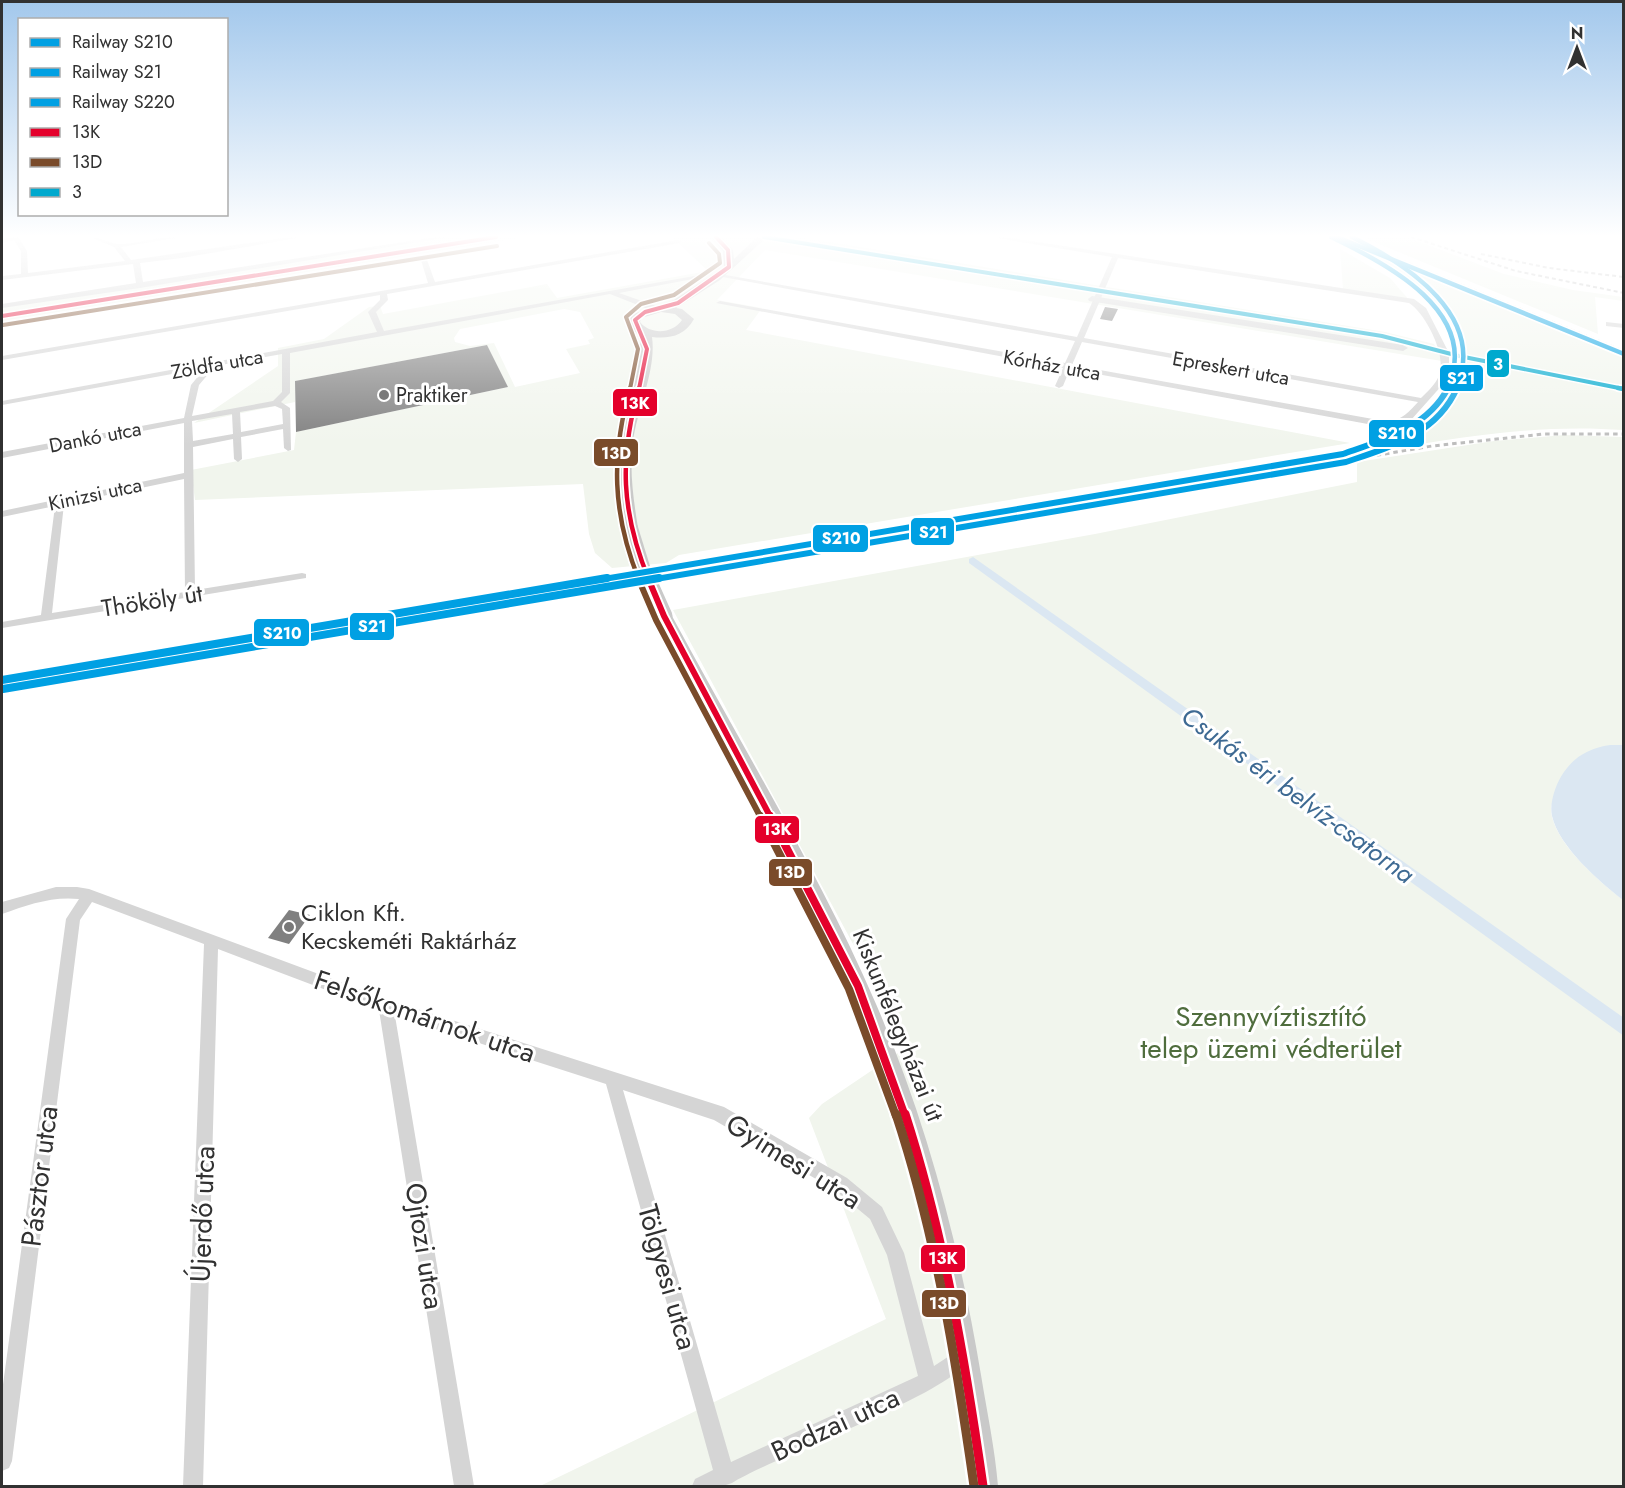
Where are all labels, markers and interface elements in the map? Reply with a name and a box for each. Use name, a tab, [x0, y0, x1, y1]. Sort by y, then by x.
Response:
legend	[18, 18, 228, 216]
north arrow	[1547, 18, 1607, 78]
text: N	[1571, 22, 1583, 45]
text: Railway S210	[72, 29, 173, 55]
text: Railway S21	[72, 59, 162, 85]
text: Railway S220	[72, 89, 175, 115]
text: 13K	[72, 119, 101, 145]
text: 13D	[72, 149, 102, 175]
text: 3	[72, 179, 82, 205]
street label: Zöldfa utca	[169, 342, 265, 387]
street label: Kórház utca	[1001, 343, 1103, 388]
street label: Epreskert utca	[1170, 344, 1292, 393]
line badge: 3	[1486, 349, 1510, 378]
text: 3	[1493, 353, 1503, 376]
line badge: S21	[1439, 364, 1484, 392]
text: S21	[1447, 367, 1475, 390]
place label: Praktiker	[396, 381, 468, 410]
marker: Praktiker	[377, 388, 391, 402]
line badge: 13K	[612, 388, 658, 417]
text: 13K	[620, 392, 650, 415]
street label: Dankó utca	[46, 414, 144, 461]
line badge: S210	[1368, 419, 1425, 448]
text: S210	[1377, 422, 1417, 445]
line badge: 13D	[593, 438, 639, 467]
text: 13D	[601, 442, 631, 465]
street label: Kinizsi utca	[46, 470, 145, 519]
line badge: S21	[910, 517, 955, 546]
text: S21	[919, 521, 947, 544]
line badge: S210	[812, 524, 869, 553]
text: S210	[821, 527, 861, 550]
street label: Thököly út	[99, 575, 205, 626]
line badge: S21	[349, 612, 395, 641]
text: S21	[358, 615, 386, 638]
line badge: S210	[253, 618, 310, 647]
text: S210	[262, 622, 302, 645]
water label: Csukás éri belvíz-csatorna	[1173, 697, 1423, 893]
line badge: 13K	[754, 815, 800, 844]
text: 13K	[762, 818, 792, 841]
line badge: 13D	[768, 858, 813, 887]
text: 13D	[775, 861, 805, 884]
place label: Ciklon Kft. Kecskeméti Raktárház	[301, 895, 517, 958]
marker: Ciklon Kft. Kecskeméti Raktárház	[282, 920, 296, 934]
street label: Kiskunfélegyházai út	[844, 923, 953, 1127]
street label: Felsőkomárnok utca	[309, 959, 541, 1074]
park label: Szennyvíztisztító telep üzemi védterület	[1141, 996, 1402, 1069]
street label: Pásztor utca	[11, 1103, 68, 1249]
street label: Gyimesi utca	[718, 1103, 870, 1219]
street label: Újerdő utca	[180, 1145, 225, 1283]
street label: Ojtozi utca	[394, 1180, 455, 1312]
street label: Tölgyesi utca	[627, 1200, 708, 1355]
line badge: 13K	[920, 1244, 966, 1273]
text: 13K	[928, 1247, 958, 1270]
line badge: 13D	[921, 1289, 967, 1318]
text: 13D	[929, 1292, 959, 1315]
street label: Bodzai utca	[764, 1377, 906, 1472]

